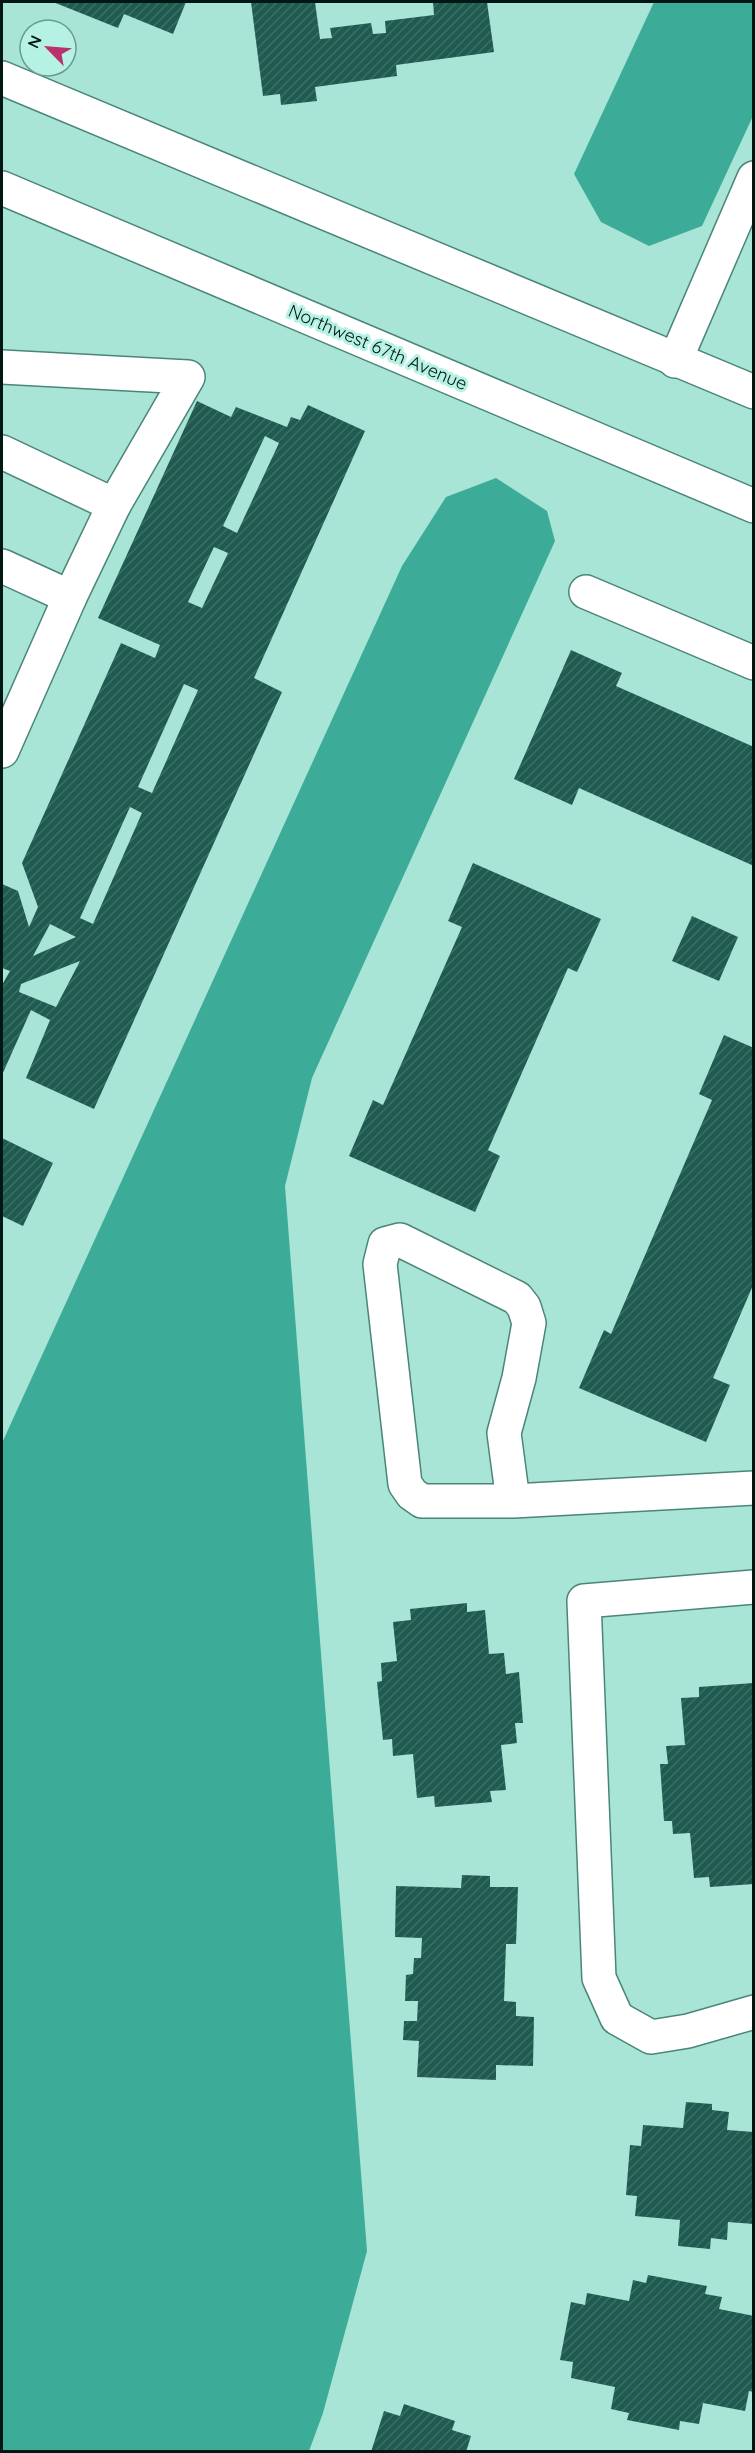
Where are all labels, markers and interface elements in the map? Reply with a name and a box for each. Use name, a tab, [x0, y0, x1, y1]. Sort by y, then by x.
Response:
north arrow	[18, 18, 78, 78]
text: N	[23, 32, 46, 51]
street label: Northwest 67th Avenue	[285, 299, 471, 395]

